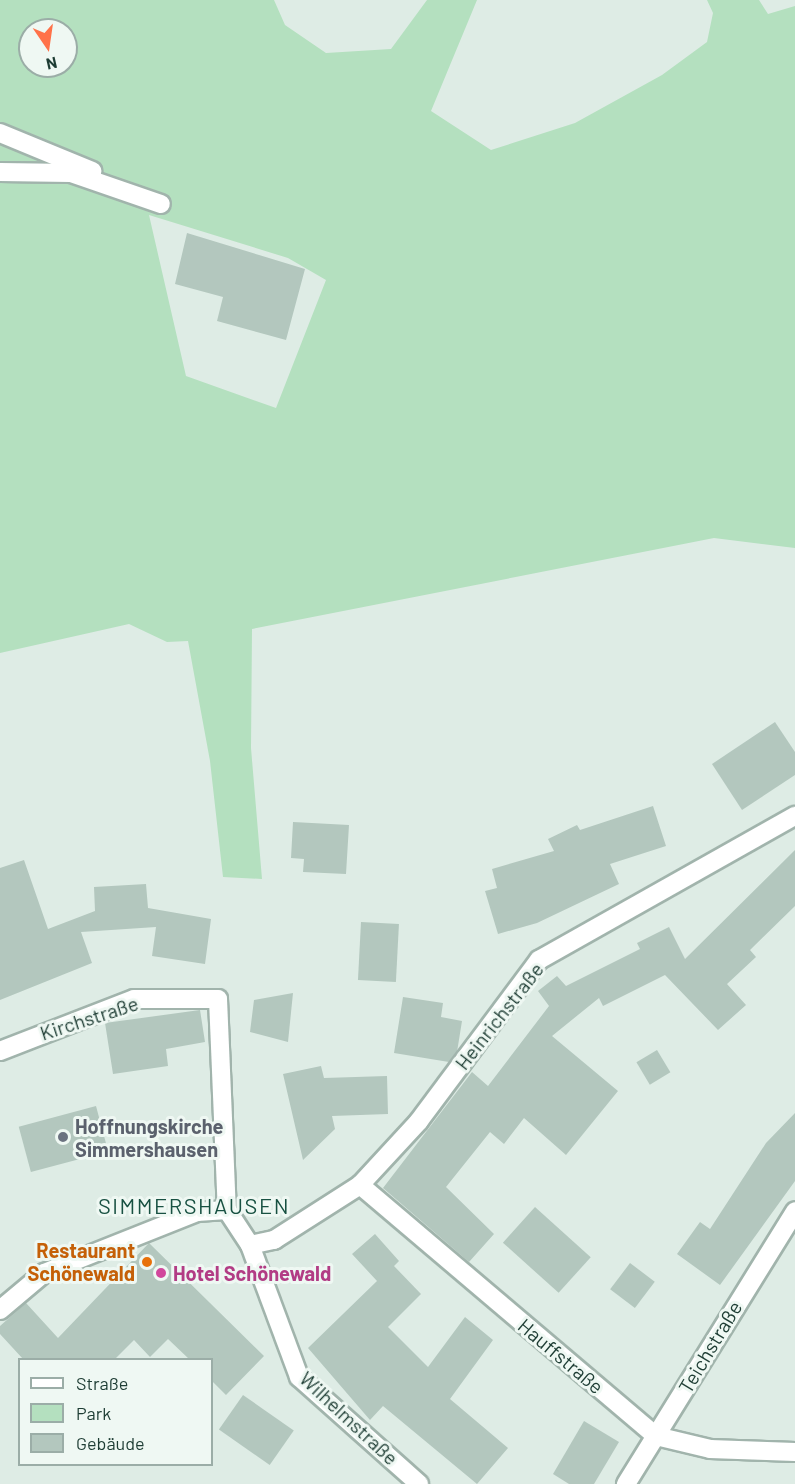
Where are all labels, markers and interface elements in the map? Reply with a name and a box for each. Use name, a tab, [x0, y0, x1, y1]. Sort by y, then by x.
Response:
north arrow	[18, 18, 78, 78]
text: N	[44, 54, 59, 75]
street label: Heinrichstraße	[450, 958, 548, 1074]
street label: Kirchstraße	[37, 991, 141, 1045]
place label: Hoffnungskirche Simmershausen	[75, 1114, 223, 1161]
marker: Hoffnungskirche Simmershausen	[56, 1130, 70, 1144]
district label: SIMMERSHAUSEN	[98, 1193, 290, 1219]
place label: Restaurant Schönewald	[27, 1238, 135, 1285]
marker: Restaurant Schönewald	[140, 1255, 154, 1269]
place label: Hotel Schönewald	[173, 1261, 331, 1285]
marker: Hotel Schönewald	[154, 1266, 168, 1280]
street label: Teichstraße	[673, 1297, 747, 1397]
street label: Hauffstraße	[513, 1313, 609, 1399]
legend	[18, 1358, 213, 1466]
street label: Wilhelmstraße	[295, 1366, 403, 1470]
text: Straße	[76, 1372, 128, 1394]
text: Park	[76, 1402, 111, 1424]
text: Gebäude	[76, 1432, 145, 1454]

